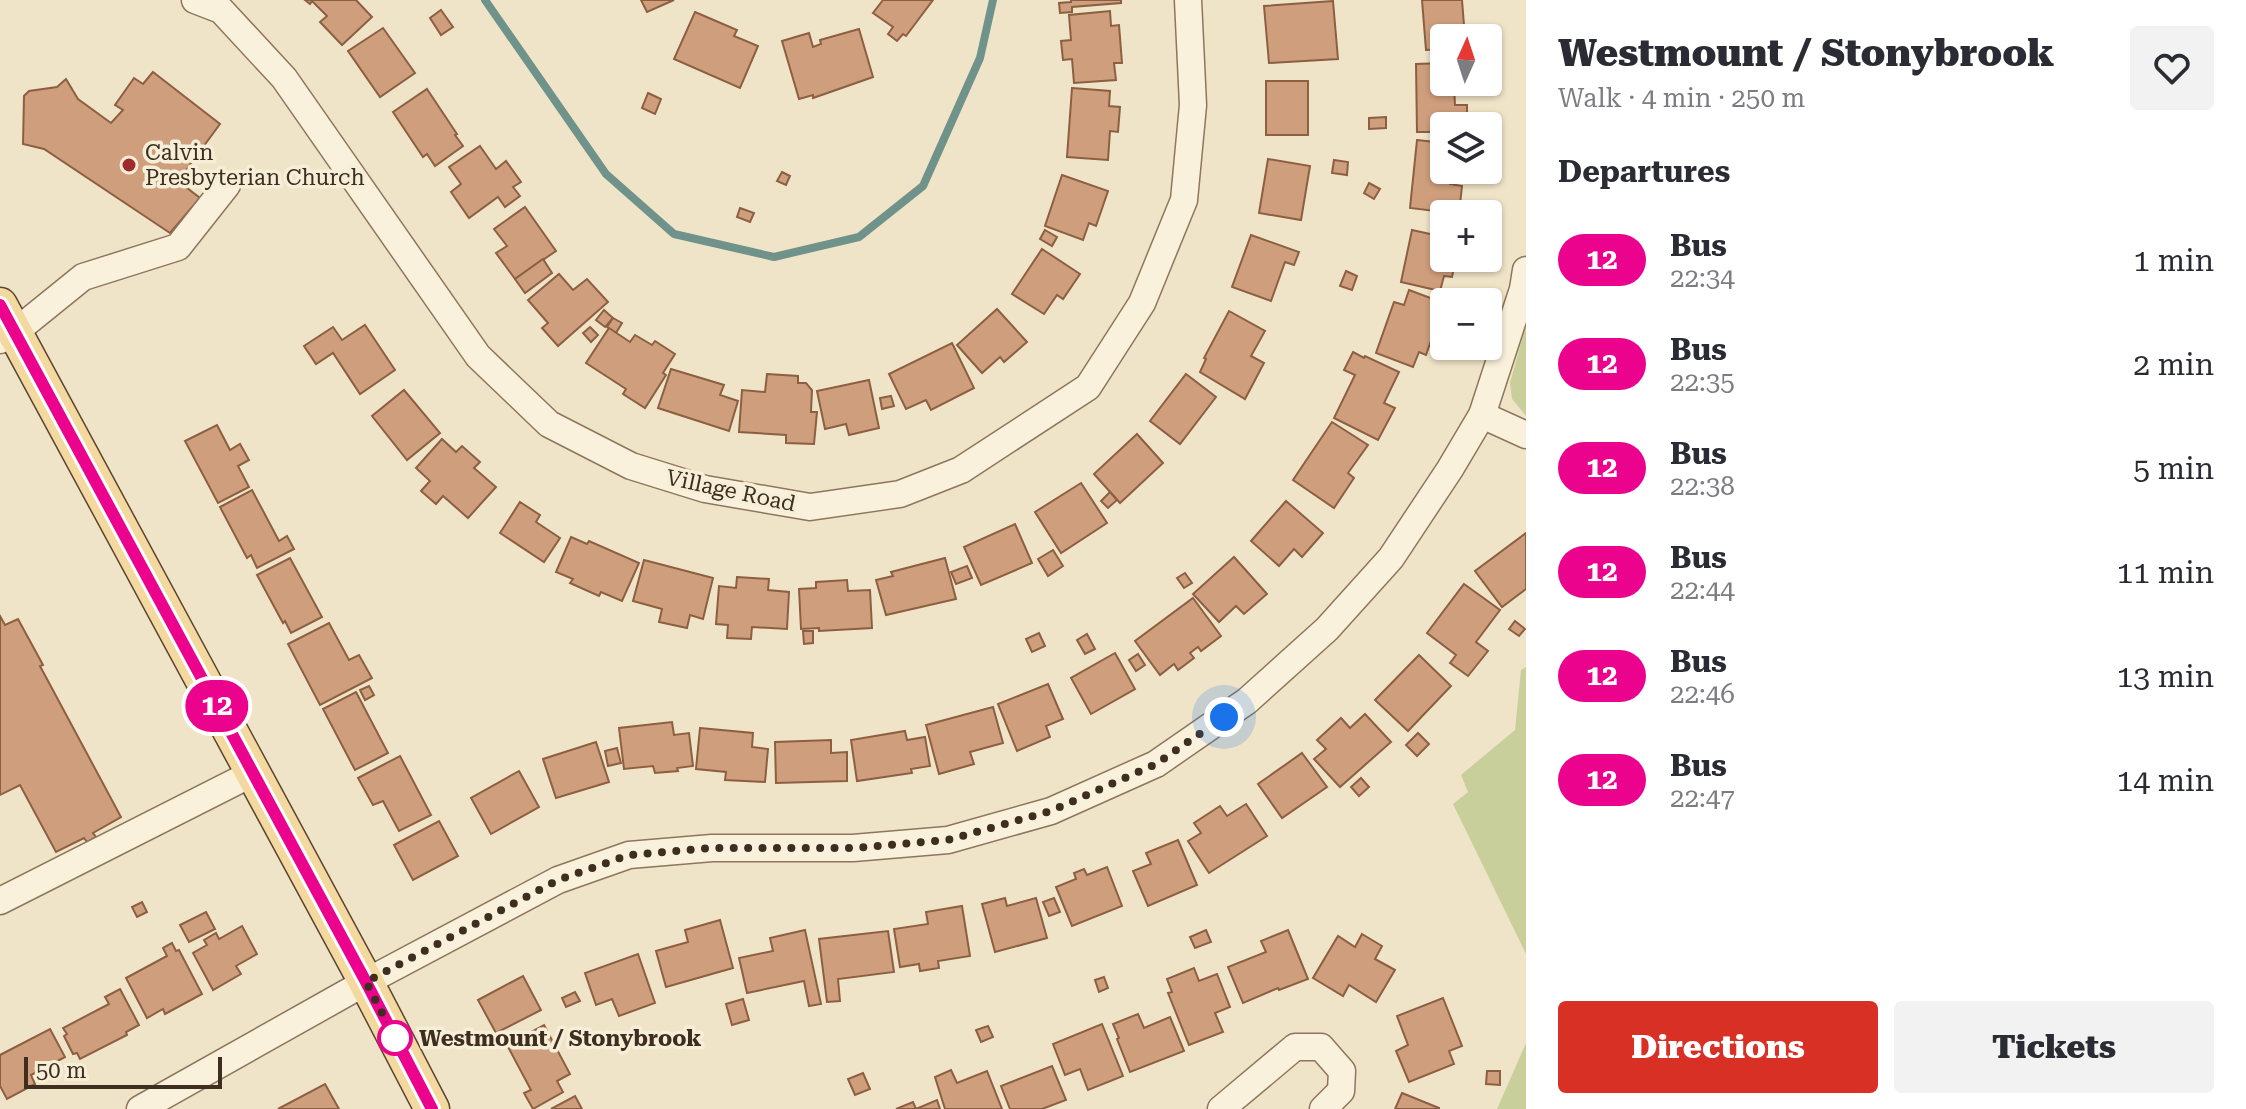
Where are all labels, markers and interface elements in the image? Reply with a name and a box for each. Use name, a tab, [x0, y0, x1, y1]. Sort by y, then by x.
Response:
north arrow	[1430, 24, 1502, 96]
map controls	[1430, 24, 1502, 360]
button: heart	[2130, 26, 2214, 110]
text: Westmount / Stonybrook	[1558, 31, 2054, 75]
text: Walk · 4 min · 250 m	[1558, 83, 1805, 113]
button: layers	[1430, 112, 1502, 184]
place label: Calvin Presbyterian Church	[145, 140, 365, 190]
text: Departures	[1558, 154, 1730, 189]
marker: Calvin Presbyterian Church	[120, 156, 138, 174]
button: +	[1430, 200, 1502, 272]
text: Bus	[1670, 228, 1727, 263]
text: 12	[1586, 243, 1618, 276]
text: 1 min	[2133, 243, 2214, 278]
text: 22:34	[1670, 263, 1735, 293]
button: −	[1430, 288, 1502, 360]
text: Bus	[1670, 332, 1727, 367]
text: 12	[1586, 347, 1618, 380]
text: 2 min	[2133, 347, 2214, 382]
text: 22:35	[1670, 367, 1735, 397]
text: Bus	[1670, 436, 1727, 471]
text: 12	[1586, 451, 1618, 484]
text: 5 min	[2133, 451, 2214, 486]
street label: Village Road	[664, 465, 798, 516]
text: 22:38	[1670, 471, 1735, 501]
text: Bus	[1670, 540, 1727, 575]
text: 12	[1586, 555, 1618, 588]
text: 11 min	[2117, 555, 2214, 590]
text: 22:44	[1670, 575, 1735, 605]
text: Bus	[1670, 644, 1727, 679]
text: 12	[1586, 659, 1618, 692]
text: 13 min	[2117, 659, 2214, 694]
text: 22:46	[1670, 679, 1735, 709]
line badge: 12	[181, 680, 253, 732]
text: 12	[201, 689, 233, 722]
your location	[1204, 697, 1244, 737]
text: Bus	[1670, 748, 1727, 783]
text: 12	[1586, 763, 1618, 796]
text: 14 min	[2117, 763, 2214, 798]
text: 22:47	[1670, 783, 1735, 813]
button: Directions	[1558, 1001, 1878, 1093]
button: Tickets	[1894, 1001, 2214, 1093]
marker: Westmount / Stonybrook	[378, 1021, 412, 1055]
place label: Westmount / Stonybrook	[419, 1026, 702, 1051]
scale bar	[24, 1053, 222, 1089]
text: 50 m	[36, 1058, 86, 1083]

